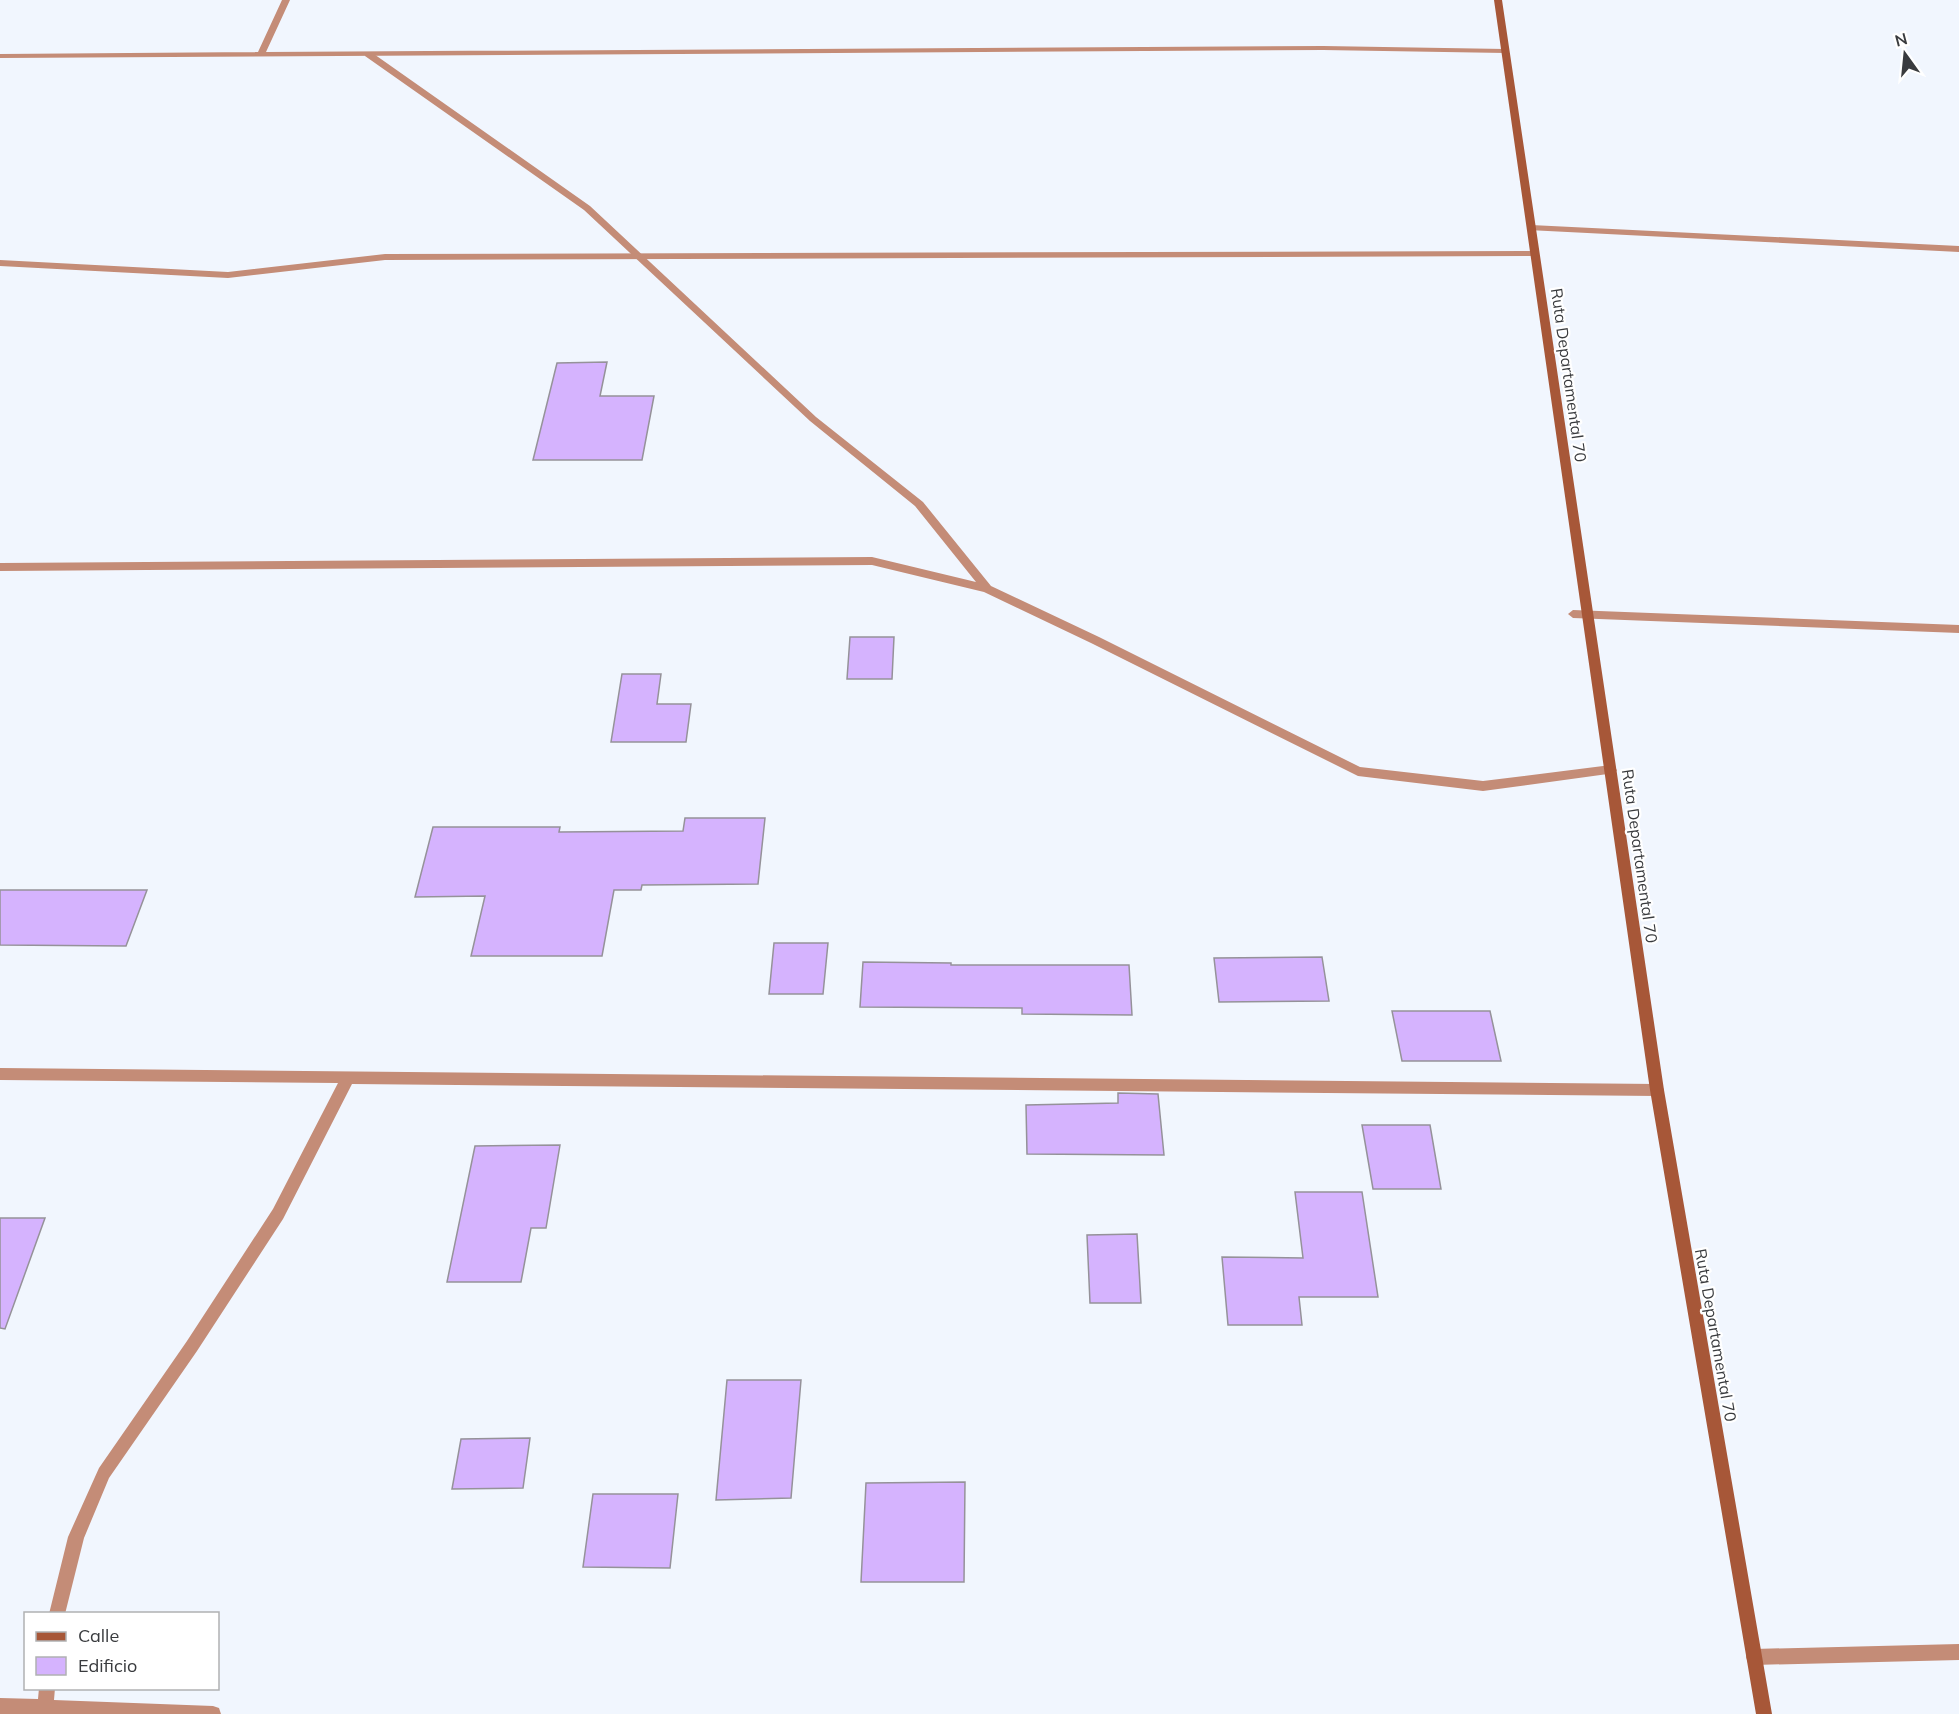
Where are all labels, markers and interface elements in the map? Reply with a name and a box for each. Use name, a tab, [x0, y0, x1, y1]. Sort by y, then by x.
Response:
north arrow	[1875, 24, 1935, 84]
text: N	[1893, 28, 1910, 51]
street label: Ruta Departamental 70	[1547, 287, 1591, 463]
street label: Ruta Departamental 70	[1618, 768, 1662, 944]
street label: Ruta Departamental 70	[1691, 1247, 1741, 1423]
legend	[24, 1612, 219, 1690]
text: Calle	[78, 1624, 119, 1647]
text: Edificio	[78, 1654, 137, 1677]

